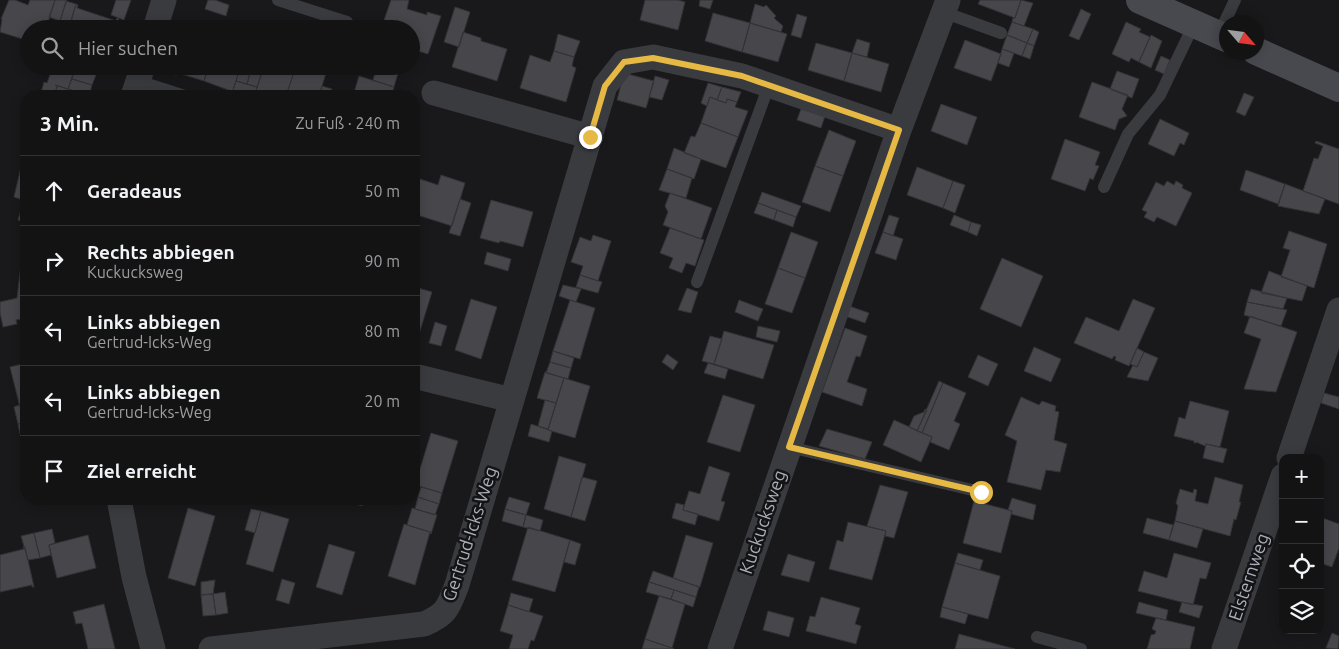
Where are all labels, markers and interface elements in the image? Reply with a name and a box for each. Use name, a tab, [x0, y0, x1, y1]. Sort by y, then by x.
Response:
north arrow	[1219, 15, 1264, 60]
search box	[20, 20, 420, 75]
icon: search	[38, 34, 66, 62]
text: Hier suchen	[78, 37, 178, 59]
text: 3 Min.	[40, 111, 99, 135]
text: Zu Fuß · 240 m	[295, 114, 400, 132]
route end	[579, 126, 602, 149]
icon: ahead	[40, 177, 68, 205]
text: Geradeaus	[87, 180, 182, 202]
text: 50 m	[364, 182, 400, 200]
text: Rechts abbiegen	[87, 241, 235, 263]
icon: right	[40, 247, 68, 275]
text: 90 m	[364, 252, 400, 270]
text: Kuckucksweg	[87, 263, 183, 281]
text: Links abbiegen	[87, 311, 221, 333]
icon: left	[40, 317, 68, 345]
text: 80 m	[364, 322, 400, 340]
text: Gertrud-Icks-Weg	[87, 333, 212, 351]
text: Links abbiegen	[87, 381, 221, 403]
icon: left	[40, 387, 68, 415]
text: 20 m	[364, 392, 400, 410]
text: Gertrud-Icks-Weg	[87, 403, 212, 421]
map controls	[1279, 454, 1324, 634]
button: +	[1279, 454, 1324, 499]
icon: arrive	[40, 457, 68, 485]
text: Ziel erreicht	[87, 460, 196, 482]
street label: Gertrud-Icks-Weg	[438, 464, 500, 604]
street label: Kuckucksweg	[735, 467, 789, 576]
route start	[970, 481, 993, 504]
button: −	[1279, 499, 1324, 544]
street label: Elsternweg	[1224, 530, 1272, 623]
button: locate	[1279, 544, 1324, 589]
button: layers	[1279, 589, 1324, 634]

